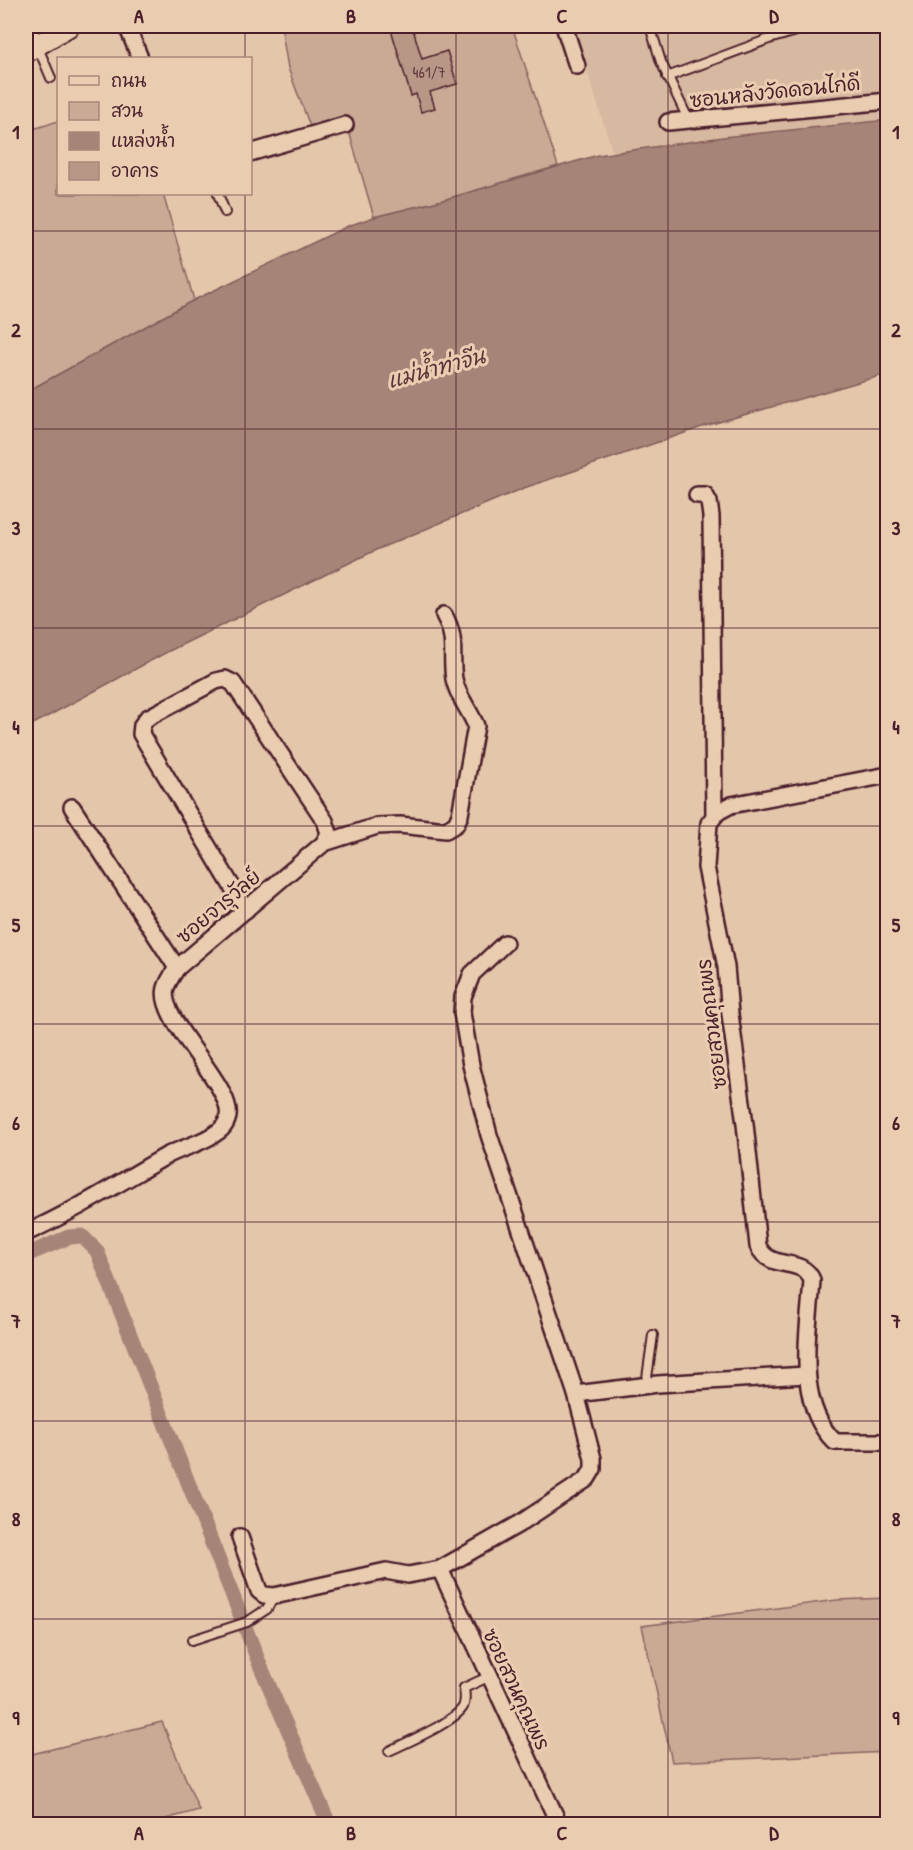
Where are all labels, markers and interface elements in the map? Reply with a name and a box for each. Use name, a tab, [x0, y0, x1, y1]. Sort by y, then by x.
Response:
text: A	[134, 2, 144, 29]
text: B	[346, 2, 356, 29]
text: C	[557, 2, 568, 29]
text: D	[769, 2, 779, 29]
legend	[57, 57, 252, 195]
house number: 461/7	[413, 61, 446, 83]
text: ถนน	[111, 68, 146, 93]
street label: ซอนหลังวัดดอนไก่ดี	[688, 69, 862, 113]
text: สวน	[111, 98, 143, 123]
text: 1	[12, 118, 20, 145]
text: 1	[892, 118, 900, 145]
text: แหล่งน้ำ	[111, 124, 175, 153]
text: อาคาร	[111, 158, 159, 183]
text: 2	[11, 316, 21, 343]
text: 2	[891, 316, 901, 343]
water label: แม่น้ำท่าจีน	[383, 336, 489, 395]
text: 3	[12, 514, 21, 541]
text: 3	[892, 514, 901, 541]
text: 4	[12, 713, 20, 740]
text: 4	[892, 713, 900, 740]
street label: ซอยจารุวัลย์	[170, 863, 268, 952]
text: 5	[12, 911, 21, 938]
text: 5	[892, 911, 901, 938]
street label: ซอยสวนคุณพร	[690, 957, 735, 1091]
text: 6	[12, 1109, 20, 1136]
text: 6	[892, 1109, 900, 1136]
text: 7	[10, 1307, 21, 1334]
text: 7	[890, 1307, 901, 1334]
text: 8	[12, 1505, 21, 1532]
text: 8	[892, 1505, 901, 1532]
street label: ซอยสวนคุณพร	[474, 1624, 557, 1755]
text: 9	[12, 1704, 20, 1731]
text: 9	[892, 1704, 900, 1731]
text: A	[134, 1819, 144, 1846]
text: B	[346, 1819, 356, 1846]
text: C	[557, 1819, 568, 1846]
text: D	[769, 1819, 779, 1846]

